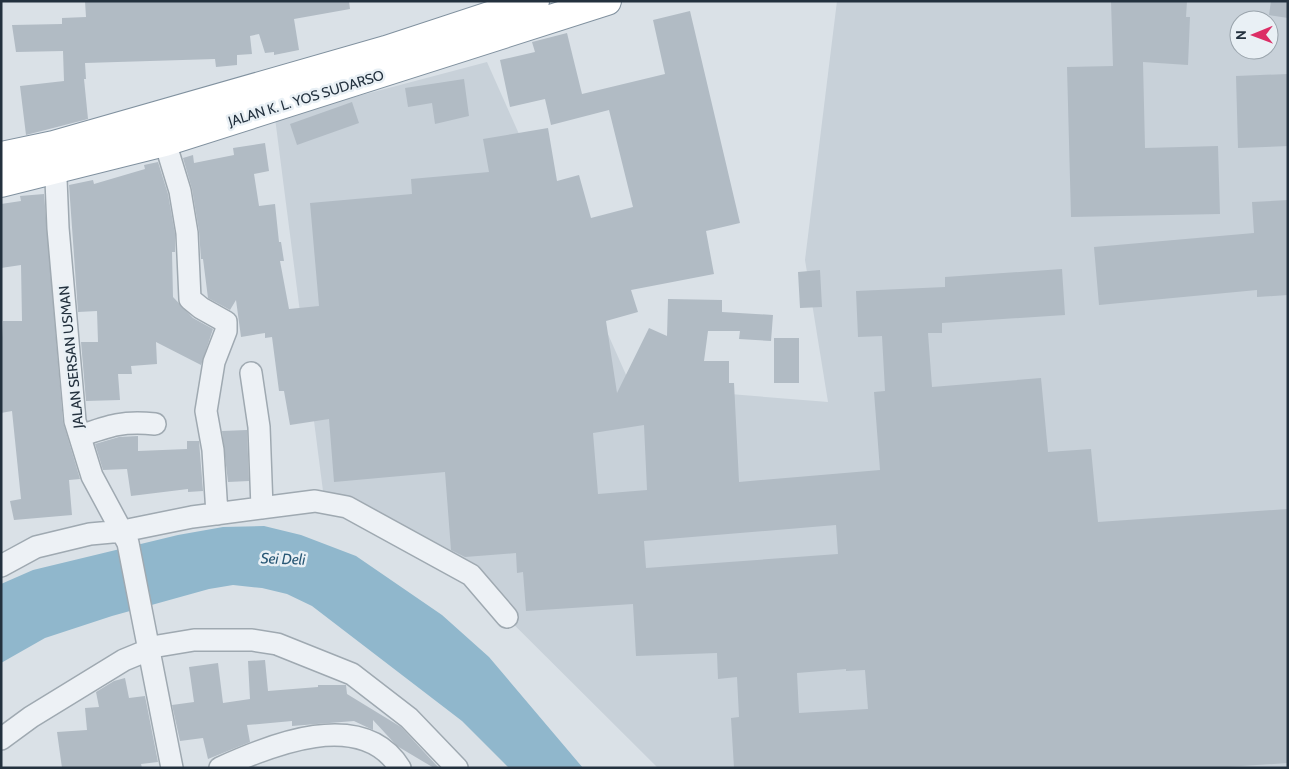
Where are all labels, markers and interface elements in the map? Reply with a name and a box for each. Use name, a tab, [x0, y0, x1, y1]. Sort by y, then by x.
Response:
north arrow	[1229, 10, 1279, 60]
text: N	[1232, 30, 1250, 40]
street label: JALAN K. L. YOS SUDARSO	[225, 66, 386, 131]
street label: JALAN SERSAN USMAN	[55, 285, 88, 430]
water label: Sei Deli	[260, 549, 307, 569]

